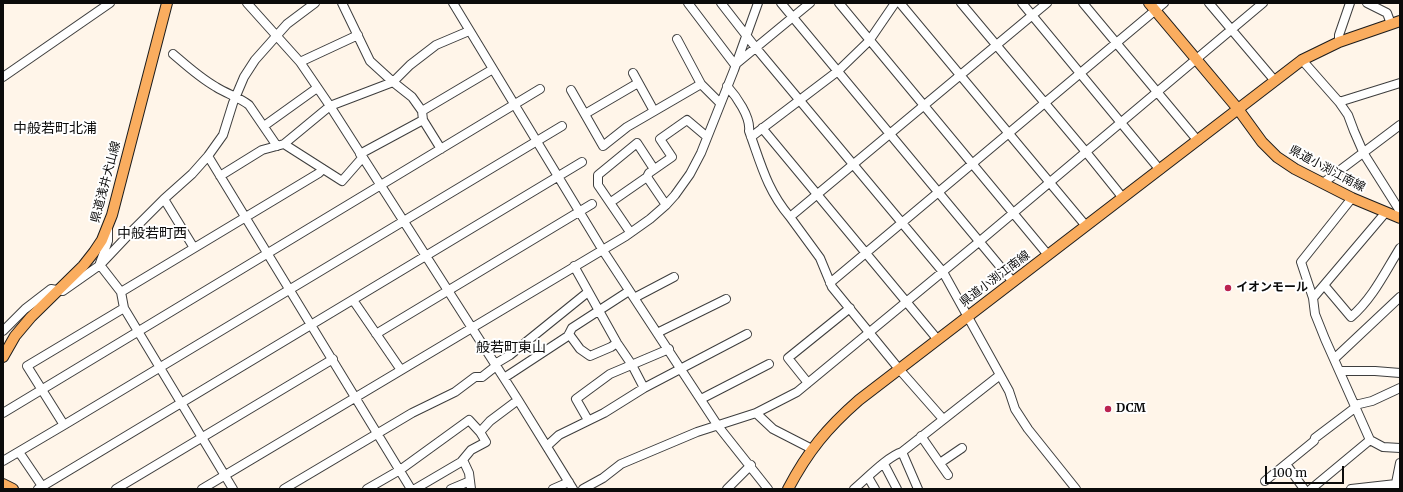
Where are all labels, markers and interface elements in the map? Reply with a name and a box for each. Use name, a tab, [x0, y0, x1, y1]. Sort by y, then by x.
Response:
district label: 中般若町北浦	[13, 121, 97, 137]
street label: 県道浅井犬山線	[88, 140, 124, 224]
street label: 県道小渕江南線	[1287, 143, 1367, 195]
district label: 中般若町西	[117, 226, 187, 242]
street label: 県道小渕江南線	[957, 248, 1033, 310]
place label: イオンモール	[1236, 281, 1308, 295]
marker: イオンモール	[1223, 283, 1233, 293]
district label: 般若町東山	[476, 340, 546, 356]
place label: DCM	[1116, 402, 1146, 416]
marker: DCM	[1103, 404, 1113, 414]
scale bar	[1267, 458, 1346, 484]
text: 100 m	[1272, 465, 1307, 480]

